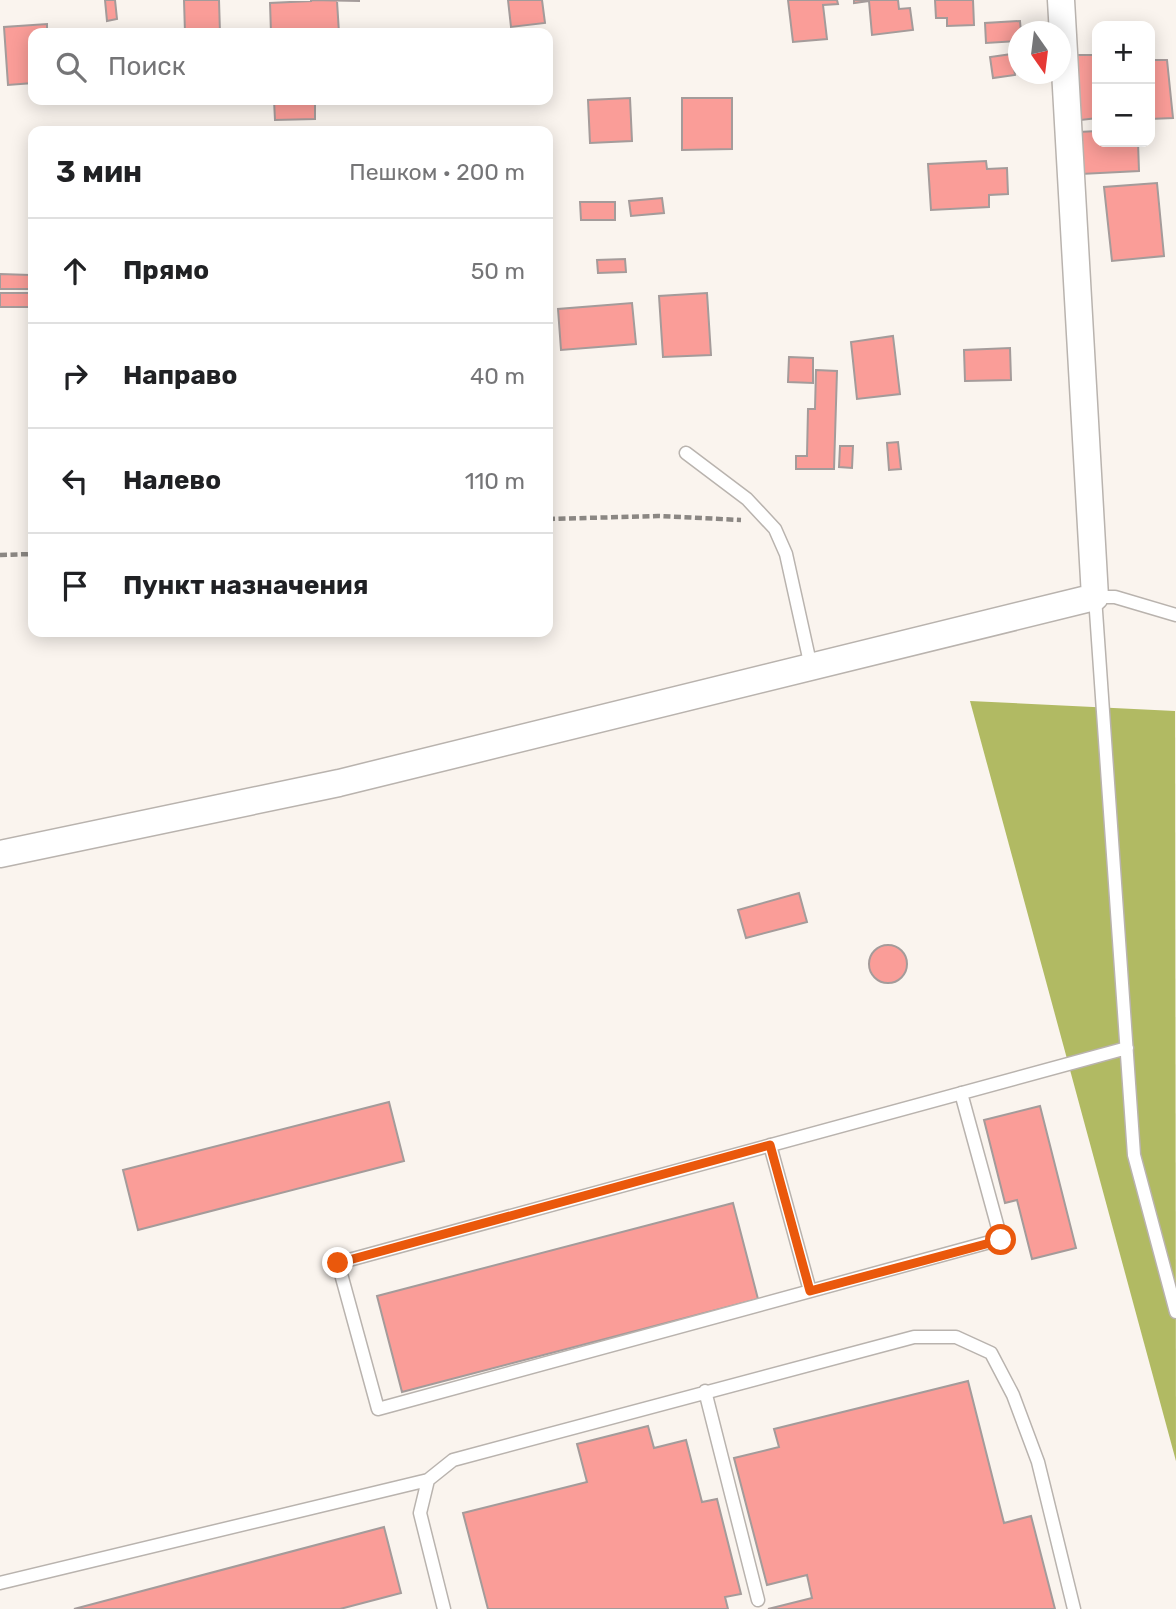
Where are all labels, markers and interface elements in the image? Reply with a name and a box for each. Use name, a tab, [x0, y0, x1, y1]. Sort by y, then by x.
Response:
north arrow	[1008, 21, 1071, 84]
map controls	[1092, 21, 1155, 147]
button: +	[1092, 21, 1155, 84]
search box	[28, 28, 553, 105]
icon: search	[52, 48, 90, 86]
text: Поиск	[108, 51, 186, 82]
button: −	[1092, 84, 1155, 147]
text: 3 мин	[56, 154, 142, 190]
text: Пешком · 200 m	[349, 158, 525, 186]
icon: ahead	[56, 252, 94, 290]
text: Прямо	[123, 255, 209, 286]
text: 50 m	[471, 257, 525, 285]
icon: right	[56, 357, 94, 395]
text: Направо	[123, 360, 237, 391]
text: 40 m	[470, 362, 525, 390]
icon: left	[56, 462, 94, 500]
text: Налево	[123, 465, 221, 496]
text: 110 m	[465, 467, 525, 495]
icon: arrive	[56, 567, 94, 605]
text: Пункт назначения	[123, 570, 368, 601]
route start	[985, 1224, 1016, 1255]
route end	[322, 1247, 353, 1278]

